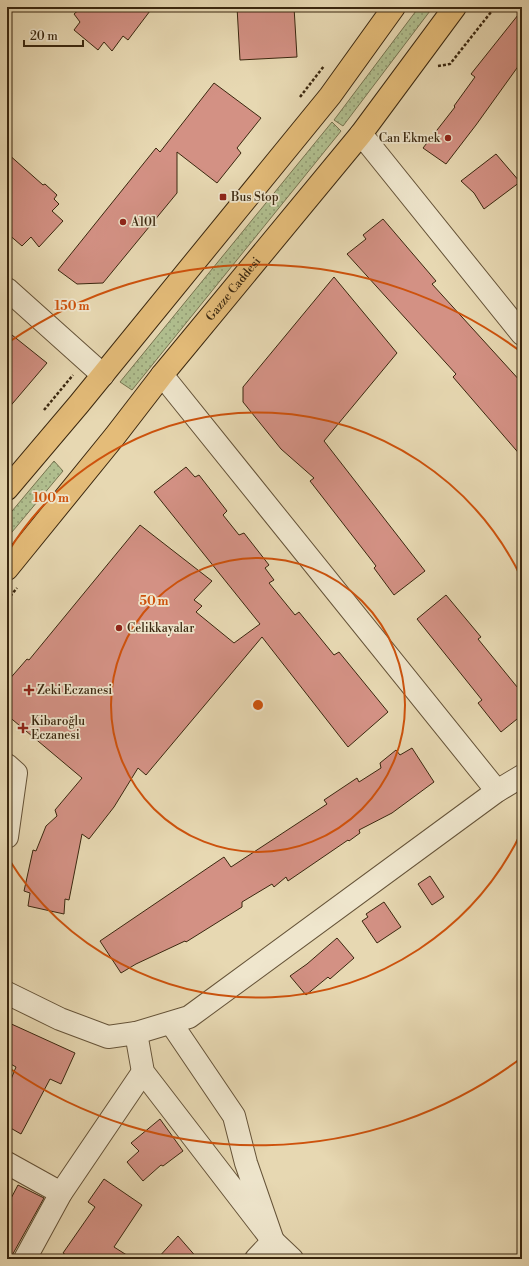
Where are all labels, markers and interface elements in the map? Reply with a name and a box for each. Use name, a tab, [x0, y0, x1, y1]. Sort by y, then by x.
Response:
scale bar	[24, 22, 83, 48]
text: 20 m	[30, 29, 58, 44]
place label: Can Ekmek	[379, 131, 441, 146]
marker: Can Ekmek	[443, 133, 453, 143]
place label: Bus Stop	[230, 190, 279, 205]
marker: Bus Stop	[218, 192, 228, 202]
place label: A101	[130, 215, 158, 230]
marker: A101	[118, 217, 128, 227]
street label: Gazze Caddesi	[202, 254, 264, 324]
text: 150 m	[55, 299, 89, 314]
text: 100 m	[33, 491, 69, 506]
text: 50 m	[139, 594, 169, 609]
place label: Celikkayalar	[127, 621, 194, 636]
marker: Celikkayalar	[114, 623, 124, 633]
place label: Zeki Eczanesi	[37, 683, 112, 698]
marker: Zeki Eczanesi	[24, 685, 34, 695]
centre of rings	[251, 698, 265, 712]
place label: Kibaroğlu Eczanesi	[31, 714, 85, 743]
marker: Kibaroğlu Eczanesi	[18, 723, 28, 733]

